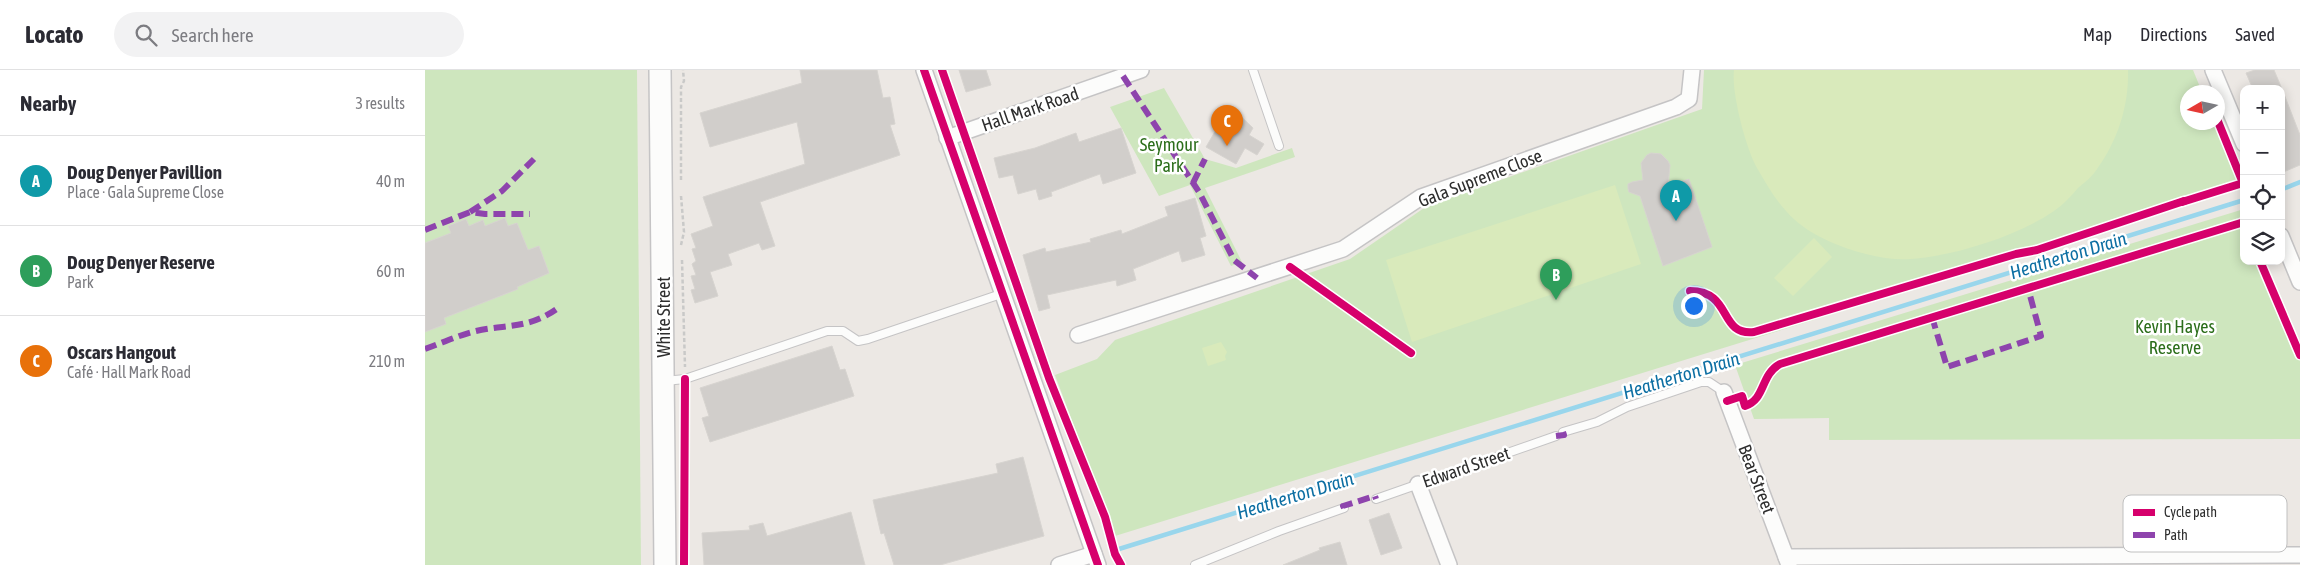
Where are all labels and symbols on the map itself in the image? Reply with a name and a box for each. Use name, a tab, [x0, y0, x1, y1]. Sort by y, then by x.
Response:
street label: Hall Mark Road	[979, 83, 1081, 135]
north arrow	[2180, 85, 2225, 130]
pin: C	[1211, 105, 1243, 146]
park label: Seymour Park	[1140, 134, 1199, 176]
street label: Gala Supreme Close	[1415, 145, 1545, 211]
pin: A	[1660, 180, 1692, 221]
water label: Heatherton Drain	[2007, 227, 2129, 283]
pin: B	[1540, 259, 1572, 300]
street label: White Street	[653, 276, 674, 358]
your location	[1681, 293, 1707, 319]
park label: Kevin Hayes Reserve	[2135, 316, 2215, 358]
water label: Heatherton Drain	[1620, 347, 1742, 403]
street label: Bear Street	[1734, 441, 1780, 517]
street label: Edward Street	[1420, 442, 1512, 492]
water label: Heatherton Drain	[1234, 467, 1356, 523]
legend	[2123, 495, 2287, 552]
text: Cycle path	[2164, 504, 2217, 520]
text: Path	[2164, 527, 2188, 543]

